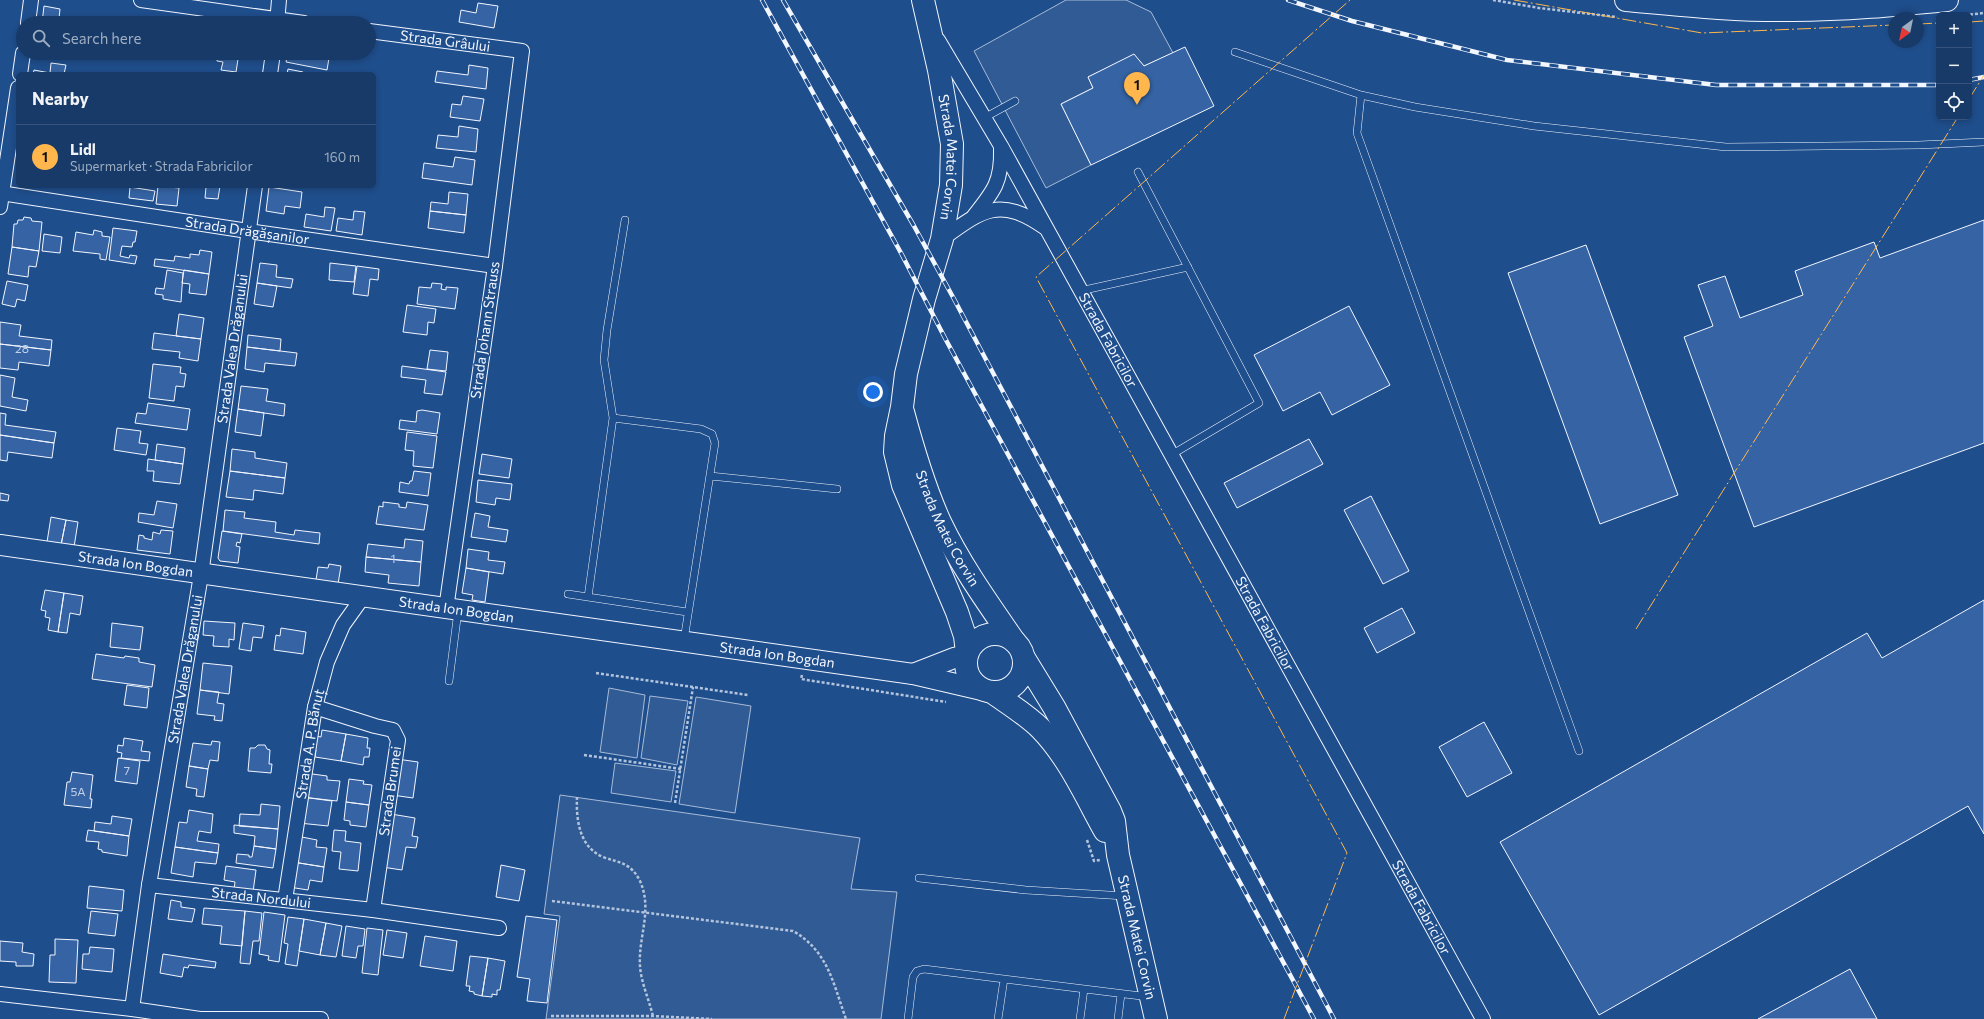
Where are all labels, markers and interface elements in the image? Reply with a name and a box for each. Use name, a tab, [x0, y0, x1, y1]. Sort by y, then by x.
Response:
north arrow	[1888, 12, 1924, 48]
map controls	[1936, 12, 1972, 120]
button: +	[1936, 12, 1972, 48]
search box	[16, 16, 376, 60]
street label: Strada Grâului	[399, 26, 491, 55]
icon: search	[30, 27, 52, 49]
text: Search here	[62, 29, 141, 47]
button: −	[1936, 48, 1972, 84]
pin: 1	[1124, 72, 1150, 105]
button: locate	[1936, 84, 1972, 120]
text: Nearby	[32, 88, 89, 109]
street label: Strada Matei Corvin	[935, 93, 961, 222]
text: Lidl	[70, 140, 96, 158]
text: 1	[42, 149, 48, 165]
text: 160 m	[324, 149, 360, 165]
text: Supermarket · Strada Fabricilor	[70, 158, 253, 174]
street label: Strada Drăgășanilor	[184, 212, 311, 248]
street label: Strada Johann Strauss	[466, 260, 503, 400]
street label: Strada Valea Drăganului	[213, 273, 251, 424]
street label: Strada Fabricilor	[1076, 290, 1142, 390]
house number: 28	[15, 341, 29, 355]
your location	[863, 382, 883, 402]
street label: Strada Matei Corvin	[913, 468, 983, 589]
street label: Strada Ion Bogdan	[77, 547, 194, 580]
house number: 1	[390, 551, 396, 565]
street label: Strada Fabricilor	[1232, 573, 1298, 674]
street label: Strada Ion Bogdan	[398, 592, 515, 626]
street label: Strada Valea Drăganului	[164, 593, 206, 745]
street label: Strada Ion Bogdan	[719, 638, 836, 671]
street label: Strada A. P. Bănuț	[292, 687, 329, 800]
street label: Strada Brumei	[375, 745, 404, 837]
house number: 7	[124, 763, 130, 777]
house number: 5A	[71, 784, 85, 798]
street label: Strada Fabricilor	[1389, 857, 1455, 958]
street label: Strada Matei Corvin	[1115, 873, 1160, 1001]
street label: Strada Nordului	[211, 883, 312, 911]

